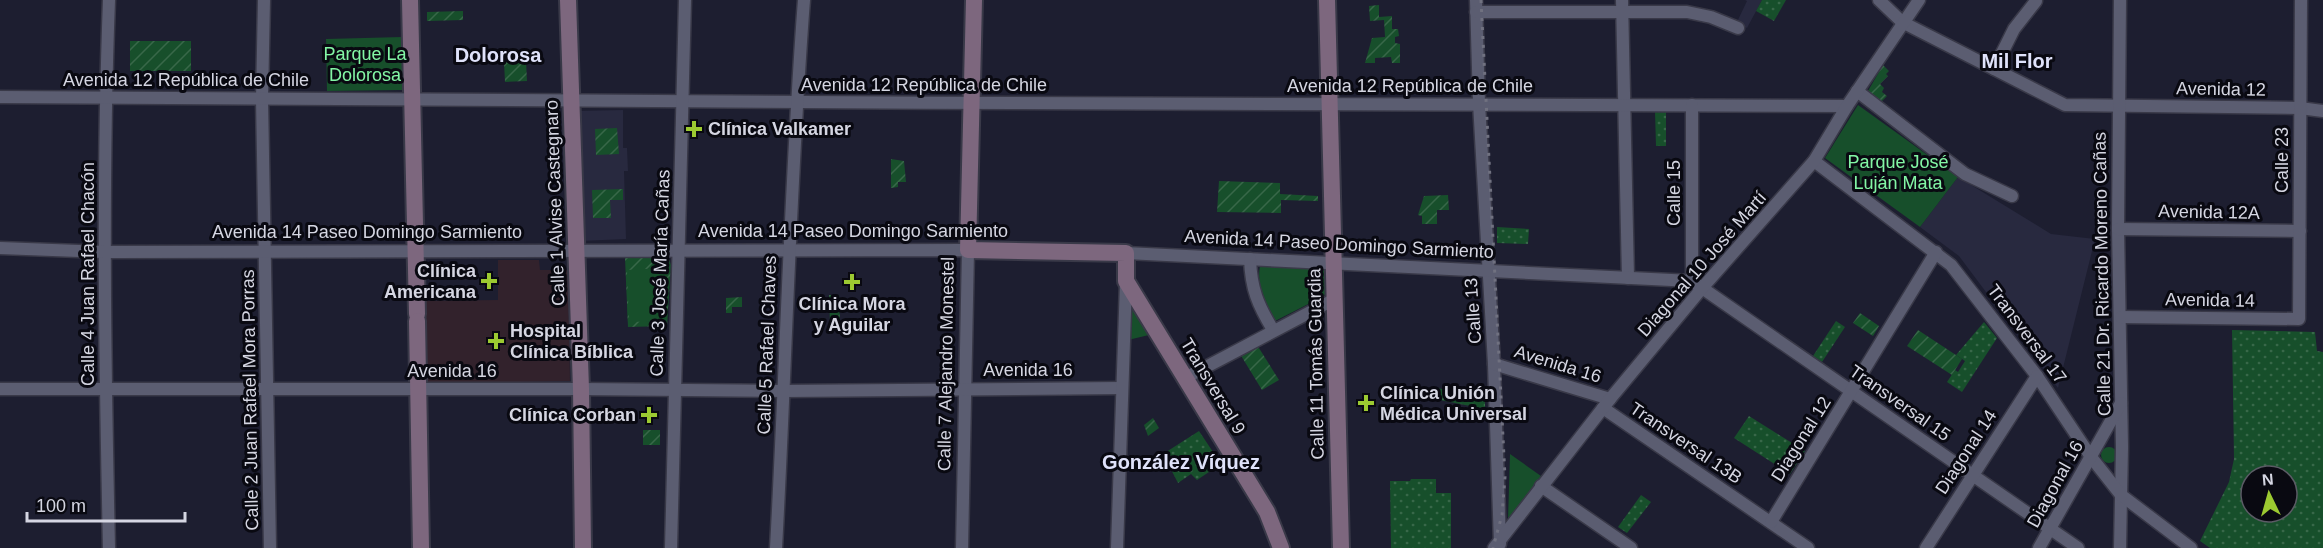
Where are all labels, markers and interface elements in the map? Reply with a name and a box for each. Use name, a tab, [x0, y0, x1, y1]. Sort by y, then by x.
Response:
park label: Parque La Dolorosa	[323, 44, 408, 85]
district label: Dolorosa	[455, 44, 542, 66]
district label: Mil Flor	[1981, 50, 2053, 72]
street label: Avenida 12 República de Chile	[63, 70, 309, 90]
street label: Avenida 12 República de Chile	[801, 75, 1047, 95]
street label: Avenida 12 República de Chile	[1287, 76, 1533, 96]
street label: Avenida 12	[2176, 78, 2266, 100]
street label: Calle 1 Alvise Castegnaro	[541, 100, 569, 306]
place label: Clínica Valkamer	[708, 119, 851, 139]
marker: Clínica Valkamer	[685, 120, 703, 138]
street label: Calle 23	[2272, 127, 2292, 193]
street label: Calle 21 Dr. Ricardo Moreno Cañas	[2090, 132, 2114, 416]
park label: Parque José Luján Mata	[1847, 152, 1949, 193]
street label: Calle 15	[1664, 160, 1684, 226]
street label: Calle 4 Juan Rafael Chacón	[78, 162, 98, 386]
street label: Calle 3 José María Cañas	[646, 169, 674, 377]
street label: Diagonal 10 José Martí	[1634, 188, 1770, 340]
street label: Avenida 12A	[2158, 201, 2260, 223]
street label: Avenida 14 Paseo Domingo Sarmiento	[698, 221, 1008, 241]
street label: Avenida 14 Paseo Domingo Sarmiento	[212, 222, 522, 242]
street label: Avenida 14 Paseo Domingo Sarmiento	[1184, 226, 1494, 262]
street label: Calle 5 Rafael Chaves	[754, 255, 780, 435]
street label: Calle 7 Alejandro Monestel	[934, 257, 958, 471]
place label: Clínica Americana	[384, 261, 477, 302]
street label: Calle 11 Tomás Guardia	[1304, 267, 1328, 460]
street label: Calle 2 Juan Rafael Mora Porras	[238, 269, 262, 531]
marker: Clínica Americana	[480, 272, 498, 290]
marker: Clínica Mora y Aguilar	[843, 273, 861, 291]
street label: Calle 13	[1461, 277, 1485, 345]
street label: Transversal 17	[1983, 281, 2071, 387]
street label: Avenida 14	[2165, 289, 2255, 311]
place label: Clínica Mora y Aguilar	[798, 294, 906, 335]
place label: Hospital Clínica Bíblica	[510, 321, 634, 362]
marker: Hospital Clínica Bíblica	[487, 332, 505, 350]
street label: Transversal 9	[1177, 334, 1249, 438]
street label: Avenida 16	[1512, 341, 1604, 387]
street label: Avenida 16	[983, 360, 1073, 380]
street label: Avenida 16	[407, 361, 497, 381]
street label: Transversal 15	[1846, 361, 1954, 445]
place label: Clínica Unión Médica Universal	[1380, 383, 1527, 424]
street label: Diagonal 12	[1767, 393, 1835, 485]
marker: Clínica Unión Médica Universal	[1357, 394, 1375, 412]
street label: Transversal 13B	[1626, 398, 1746, 488]
place label: Clínica Corban	[509, 405, 636, 425]
marker: Clínica Corban	[640, 406, 658, 424]
street label: Diagonal 14	[1931, 406, 2001, 498]
street label: Diagonal 16	[2023, 437, 2087, 531]
district label: González Víquez	[1102, 451, 1260, 473]
north arrow	[2239, 464, 2299, 524]
text: N	[2261, 471, 2274, 489]
scale bar	[27, 485, 184, 523]
text: 100 m	[36, 496, 86, 516]

